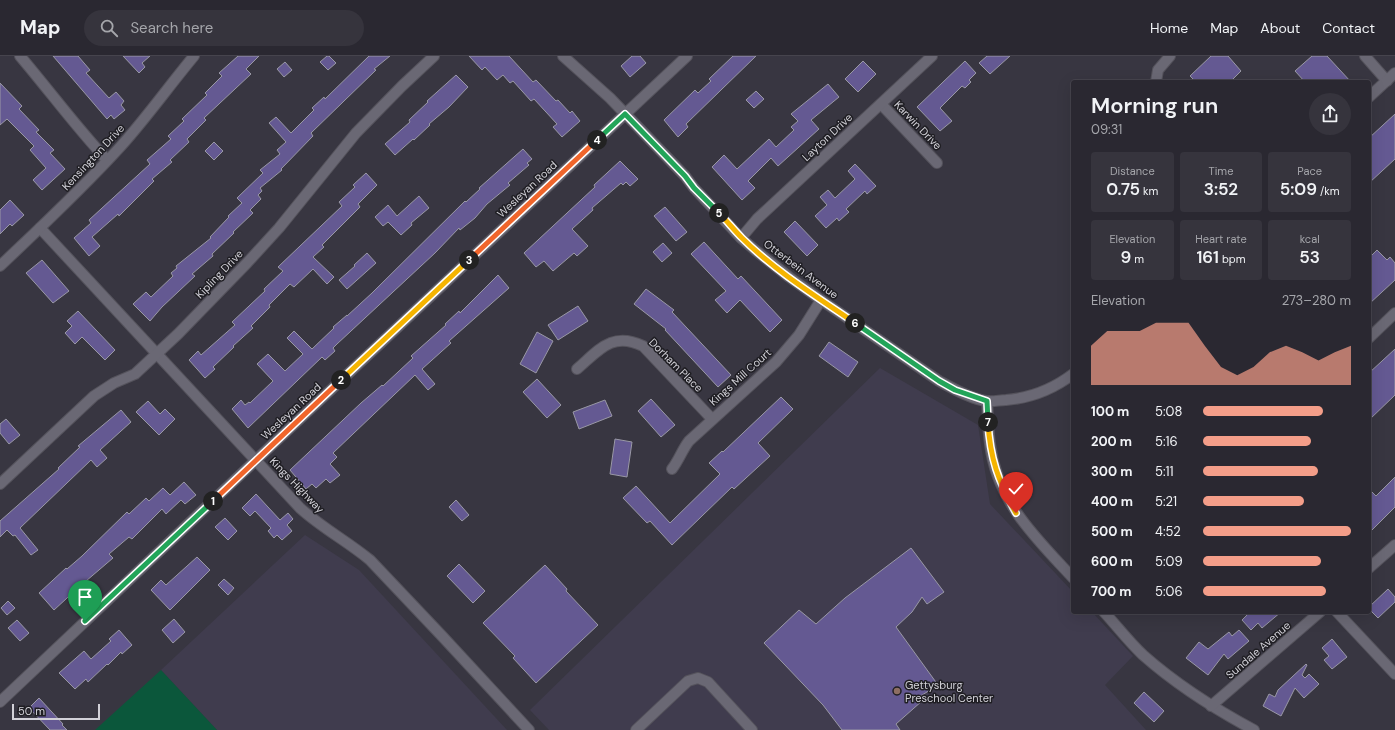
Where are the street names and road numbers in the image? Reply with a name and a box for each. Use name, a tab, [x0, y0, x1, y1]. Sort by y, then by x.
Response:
street label: Karwin Drive	[891, 98, 945, 152]
street label: Layton Drive	[799, 110, 855, 164]
street label: Kensington Drive	[59, 121, 127, 193]
street label: Wesleyan Road	[494, 158, 560, 220]
street label: Otterbein Avenue	[761, 236, 841, 302]
street label: Kipling Drive	[192, 247, 246, 301]
street label: Dorham Place	[646, 335, 706, 395]
street label: Kings Mill Court	[706, 345, 774, 409]
street label: Wesleyan Road	[258, 380, 324, 442]
street label: Kings Highway	[267, 454, 327, 516]
street label: Sundale Avenue	[1223, 618, 1293, 682]

